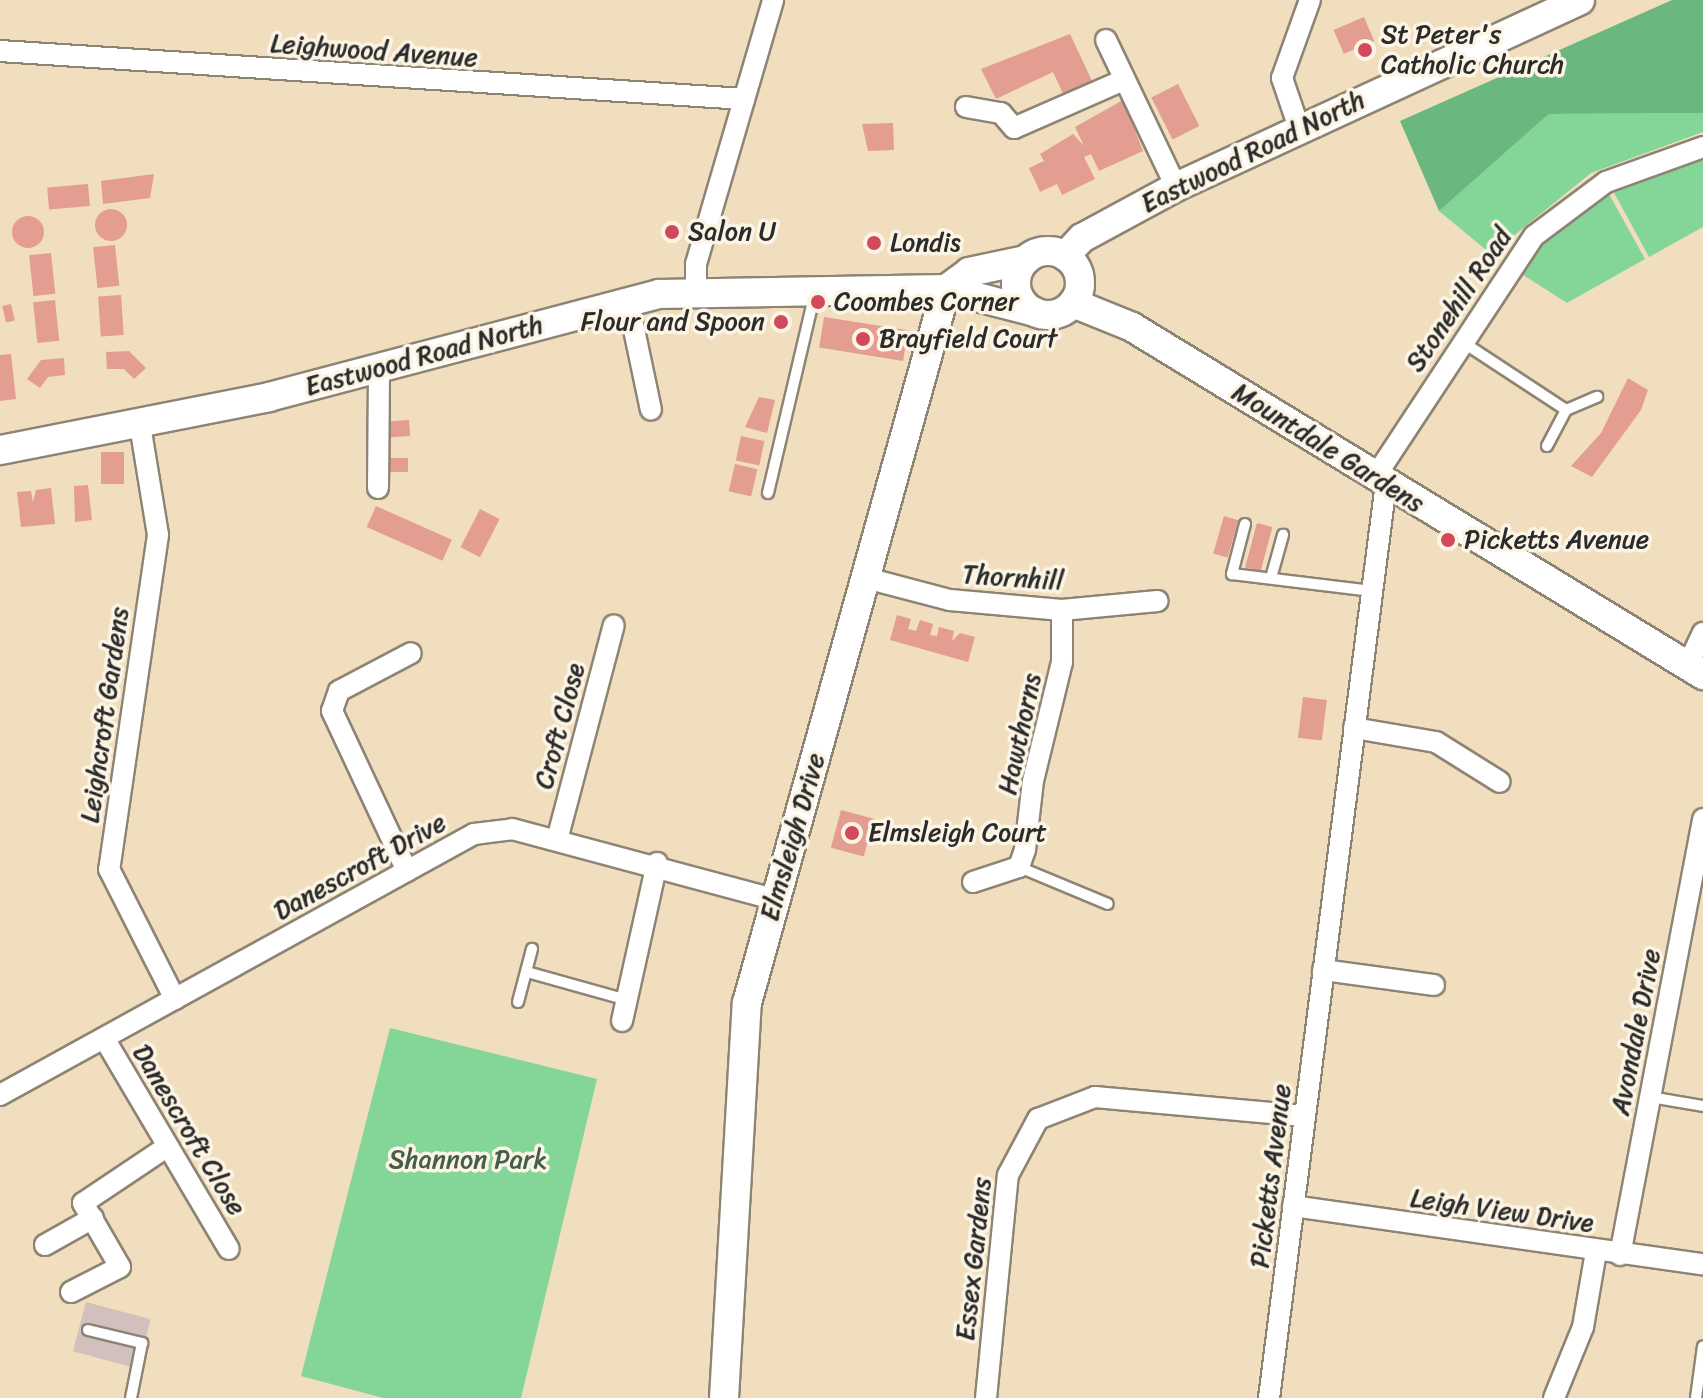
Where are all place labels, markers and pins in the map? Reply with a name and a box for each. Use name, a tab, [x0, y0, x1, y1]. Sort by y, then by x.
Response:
place label: St Peter's Catholic Church	[1381, 19, 1564, 80]
marker: St Peter's Catholic Church	[1356, 41, 1374, 59]
place label: Salon U	[688, 216, 776, 248]
marker: Salon U	[663, 223, 681, 241]
place label: Londis	[890, 227, 961, 259]
marker: Londis	[865, 234, 883, 252]
place label: Coombes Corner	[834, 286, 1019, 318]
marker: Coombes Corner	[809, 293, 827, 311]
place label: Flour and Spoon	[581, 306, 765, 338]
marker: Flour and Spoon	[772, 313, 790, 331]
place label: Brayfield Court	[879, 323, 1058, 355]
marker: Brayfield Court	[854, 330, 872, 348]
place label: Picketts Avenue	[1464, 524, 1649, 556]
marker: Picketts Avenue	[1439, 531, 1457, 549]
place label: Elmsleigh Court	[868, 817, 1047, 849]
marker: Elmsleigh Court	[843, 824, 861, 842]

